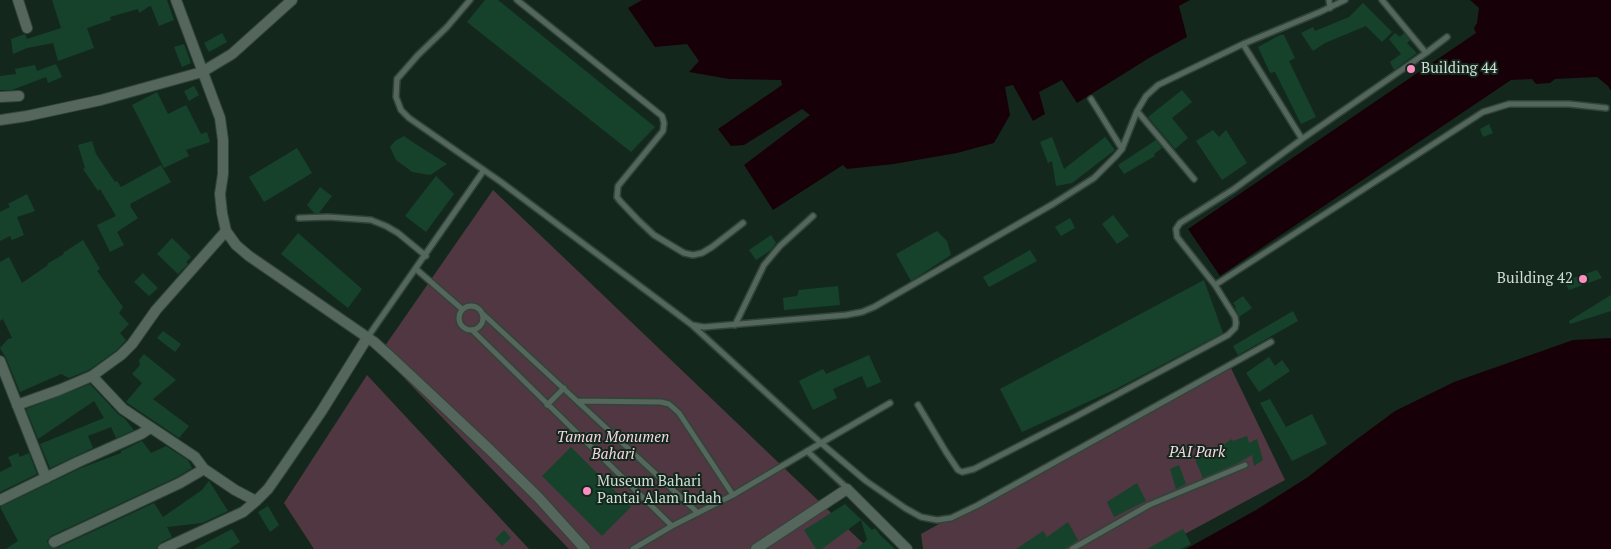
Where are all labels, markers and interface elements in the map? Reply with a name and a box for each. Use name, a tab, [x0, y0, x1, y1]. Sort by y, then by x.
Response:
place label: Building 44	[1421, 60, 1497, 78]
marker: Building 44	[1405, 63, 1417, 75]
place label: Building 42	[1497, 270, 1573, 288]
marker: Building 42	[1577, 273, 1589, 285]
park label: Taman Monumen Bahari	[557, 429, 669, 464]
park label: PAI Park	[1169, 444, 1225, 462]
place label: Museum Bahari Pantai Alam Indah	[597, 473, 722, 508]
marker: Museum Bahari Pantai Alam Indah	[581, 485, 593, 497]

